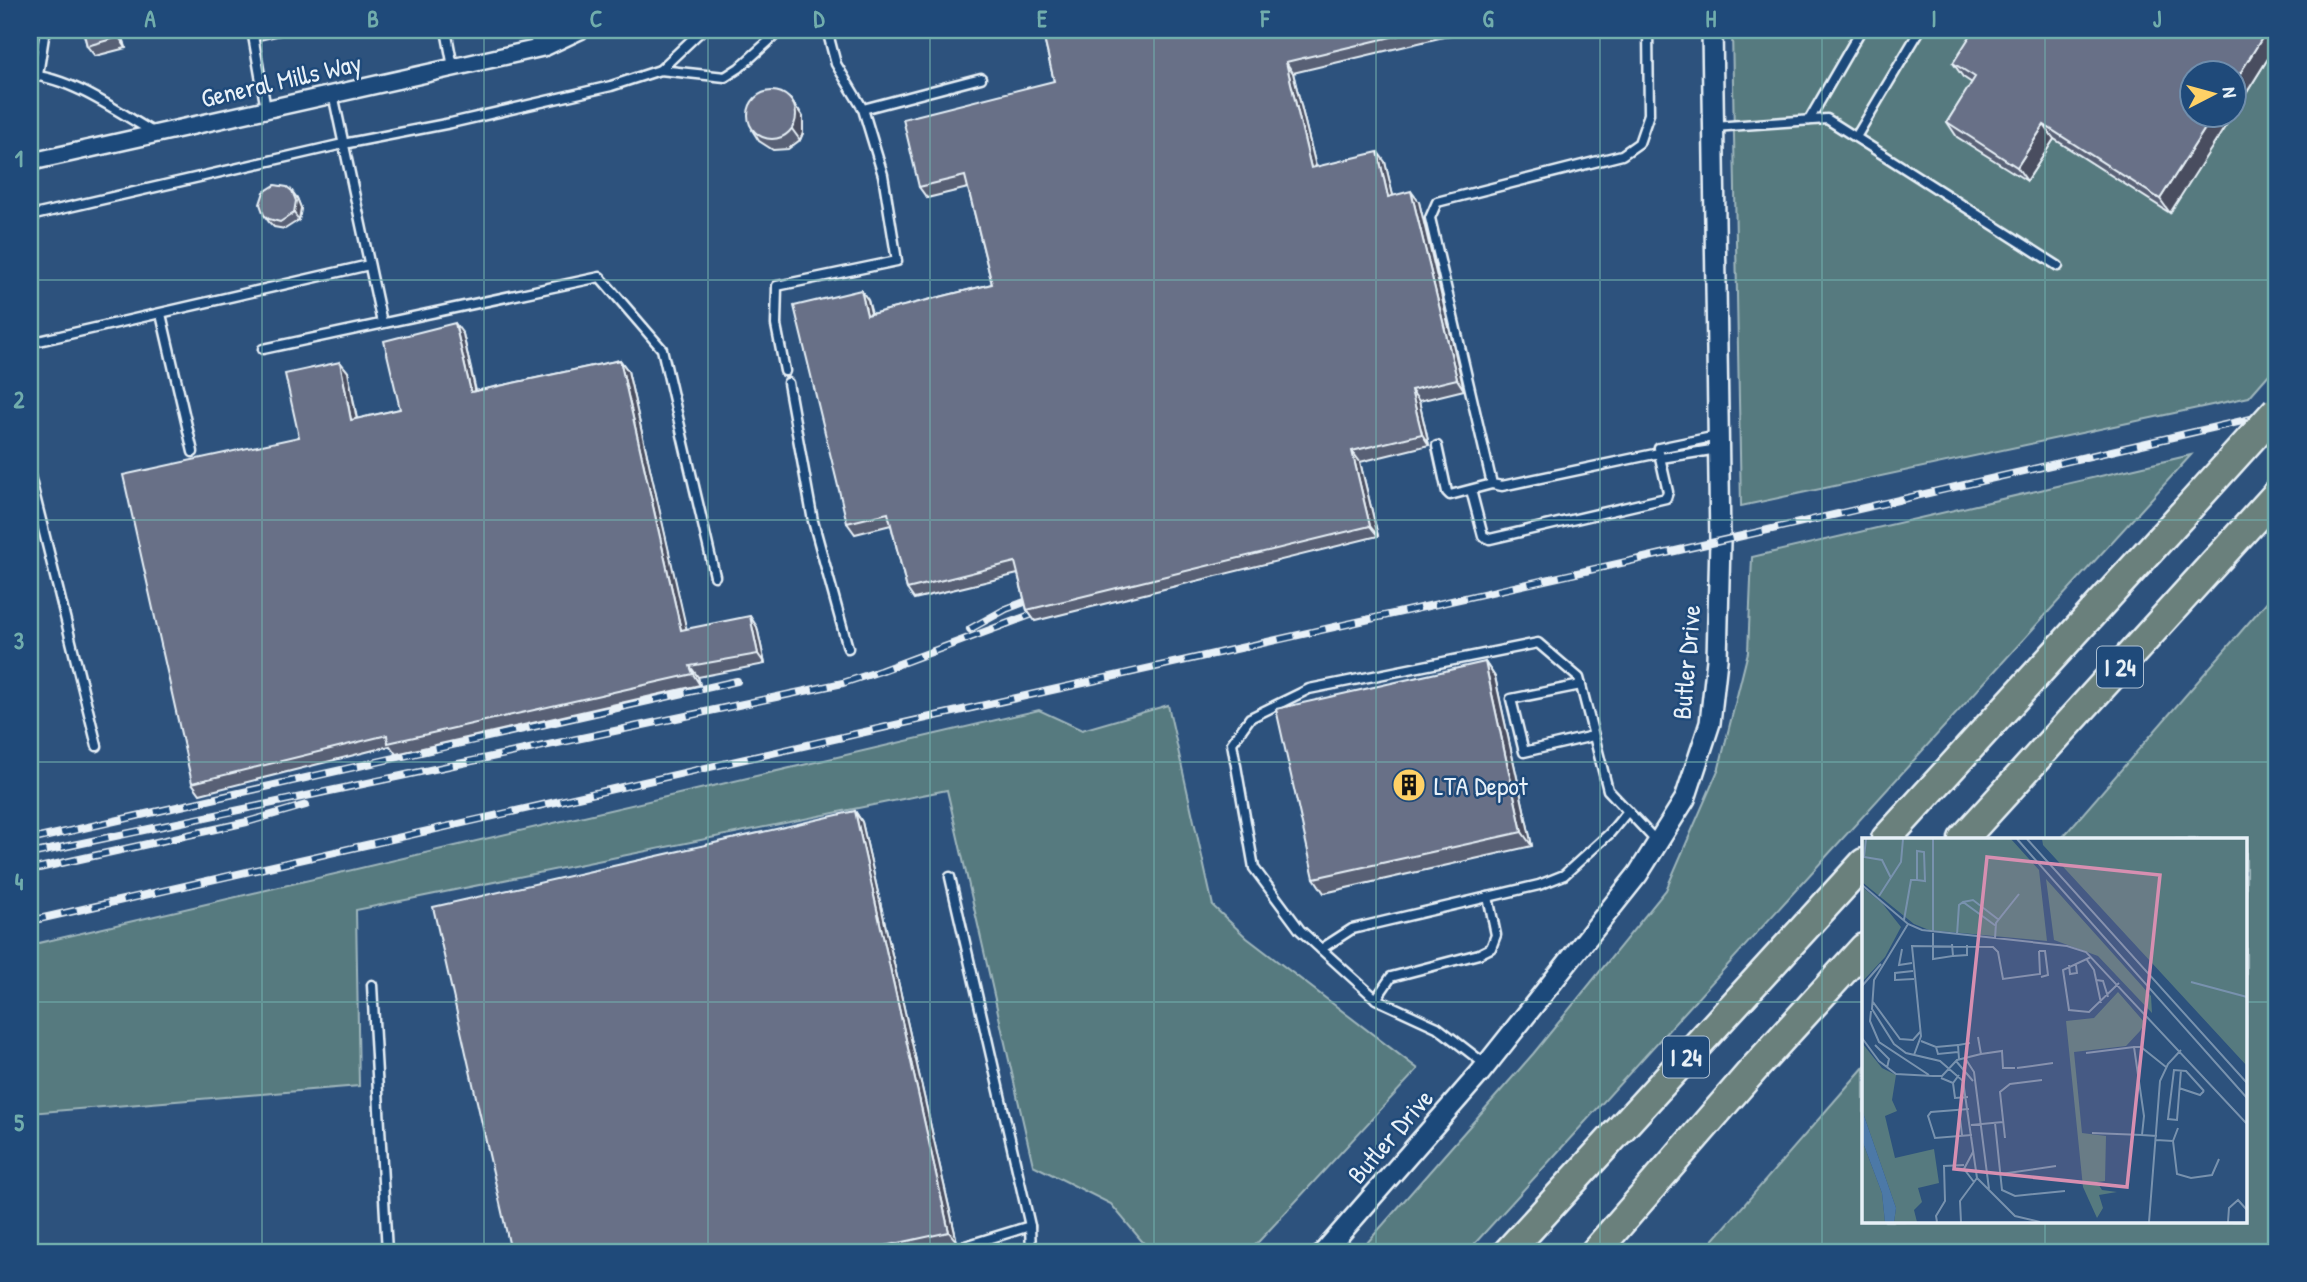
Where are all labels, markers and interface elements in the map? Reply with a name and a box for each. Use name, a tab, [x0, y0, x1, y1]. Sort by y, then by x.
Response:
text: A	[144, 3, 156, 34]
text: B	[367, 3, 379, 34]
text: C	[590, 3, 602, 34]
text: D	[814, 3, 826, 34]
text: E	[1037, 3, 1048, 34]
text: F	[1260, 3, 1271, 34]
text: G	[1482, 3, 1494, 34]
text: H	[1706, 3, 1717, 34]
text: I	[1931, 3, 1937, 34]
text: J	[2153, 3, 2162, 34]
street label: General Mills Way	[197, 45, 365, 115]
north arrow	[2178, 60, 2248, 130]
text: N	[2216, 86, 2243, 99]
text: 1	[15, 143, 23, 174]
text: 2	[14, 384, 25, 415]
street label: Butler Drive	[1664, 603, 1708, 721]
text: 3	[14, 625, 24, 656]
road number: I 24	[2097, 646, 2143, 688]
building icon: LTA Depot	[1390, 766, 1428, 804]
place label: LTA Depot	[1434, 768, 1529, 803]
inset map	[1862, 838, 2248, 1222]
text: 4	[15, 866, 24, 897]
road number: I 24	[1663, 1036, 1709, 1078]
street label: Butler Drive	[1339, 1081, 1441, 1191]
text: 5	[14, 1107, 24, 1138]

